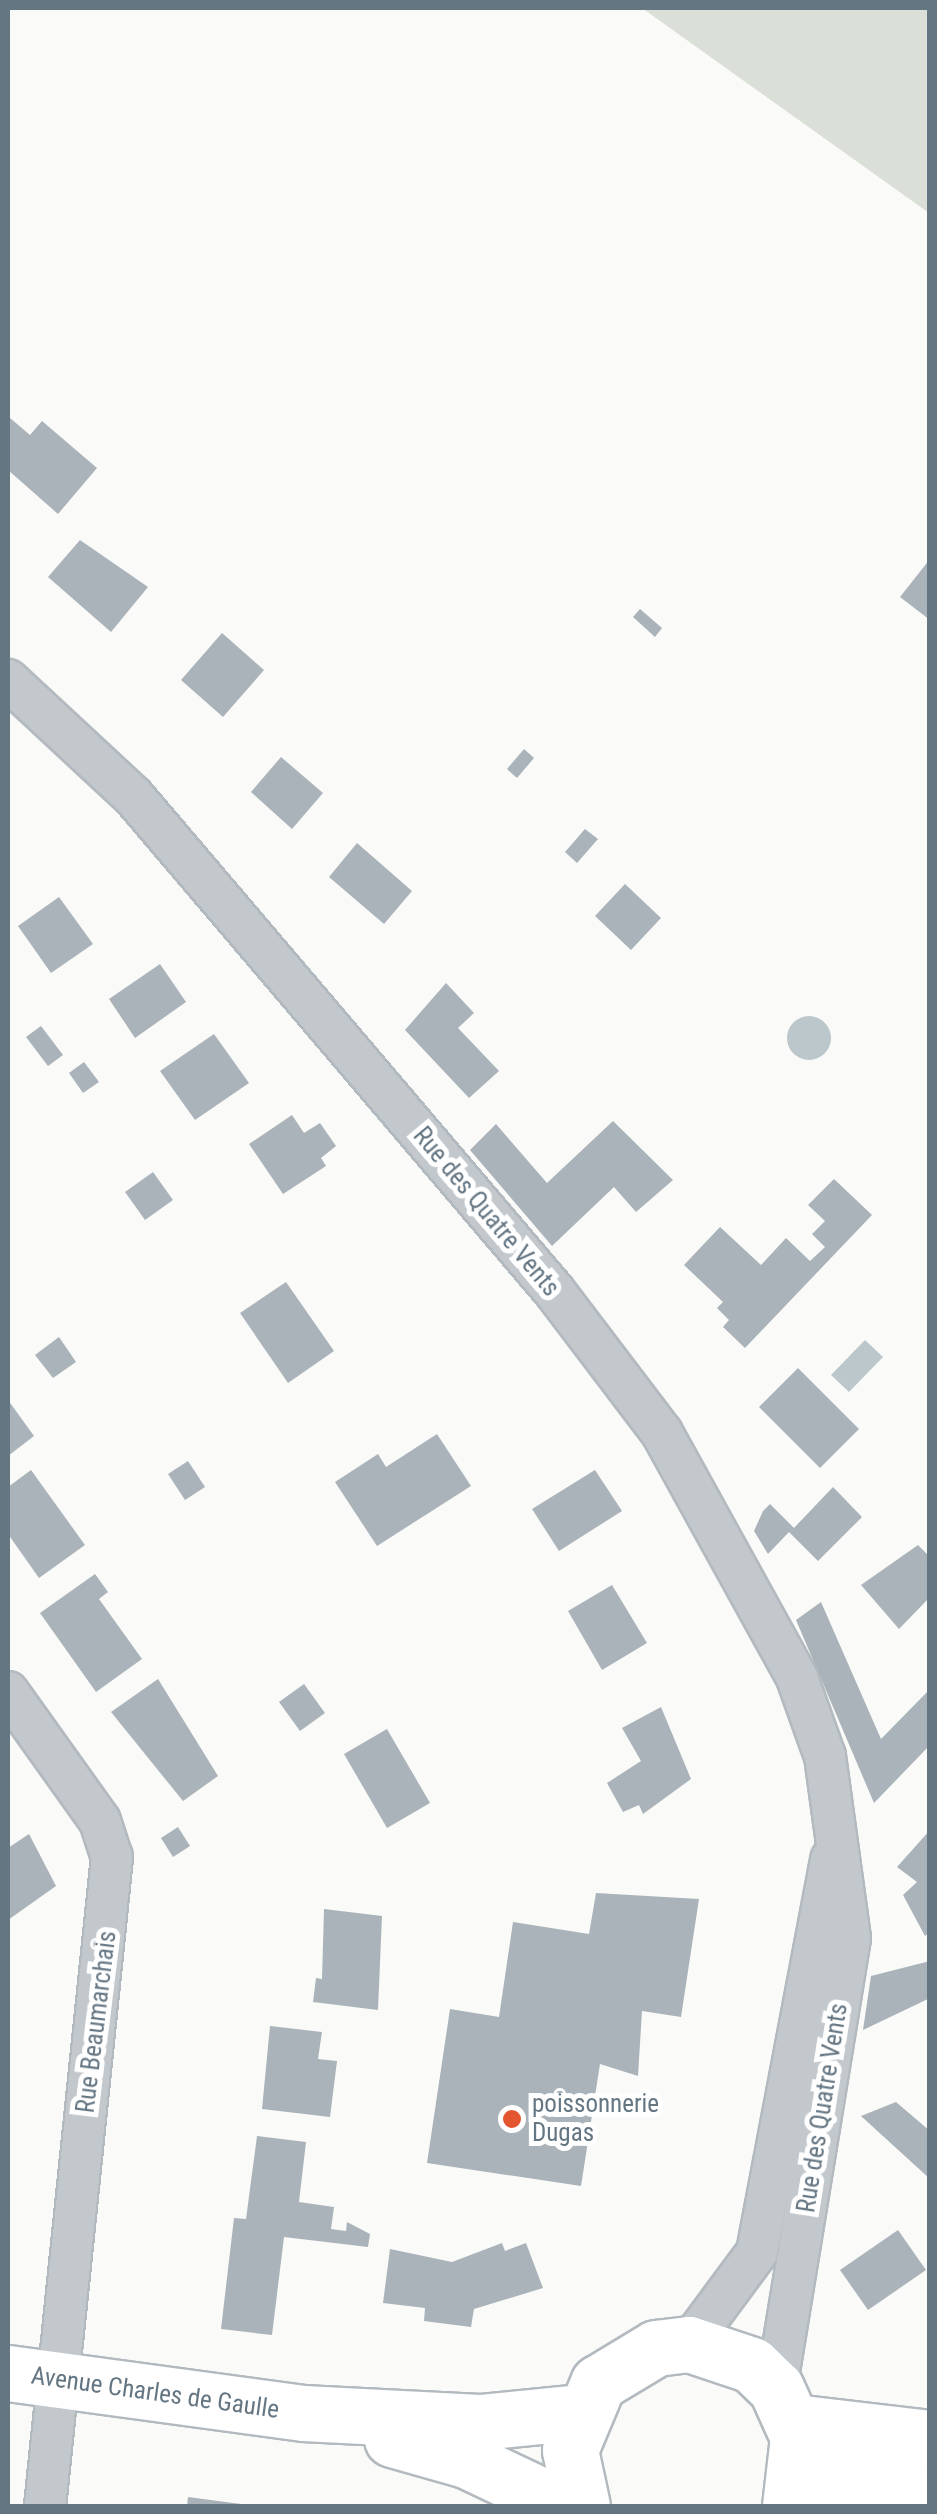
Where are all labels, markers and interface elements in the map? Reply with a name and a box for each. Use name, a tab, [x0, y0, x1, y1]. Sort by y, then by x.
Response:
street label: Rue des Quatre Vents	[407, 1121, 565, 1303]
street label: Rue Beaumarchais	[71, 1929, 123, 2115]
street label: Rue des Quatre Vents	[792, 2001, 854, 2215]
place label: poissonnerie Dugas	[532, 2090, 659, 2149]
marker: poissonnerie Dugas	[501, 2108, 523, 2130]
street label: Avenue Charles de Gaulle	[29, 2361, 281, 2425]

